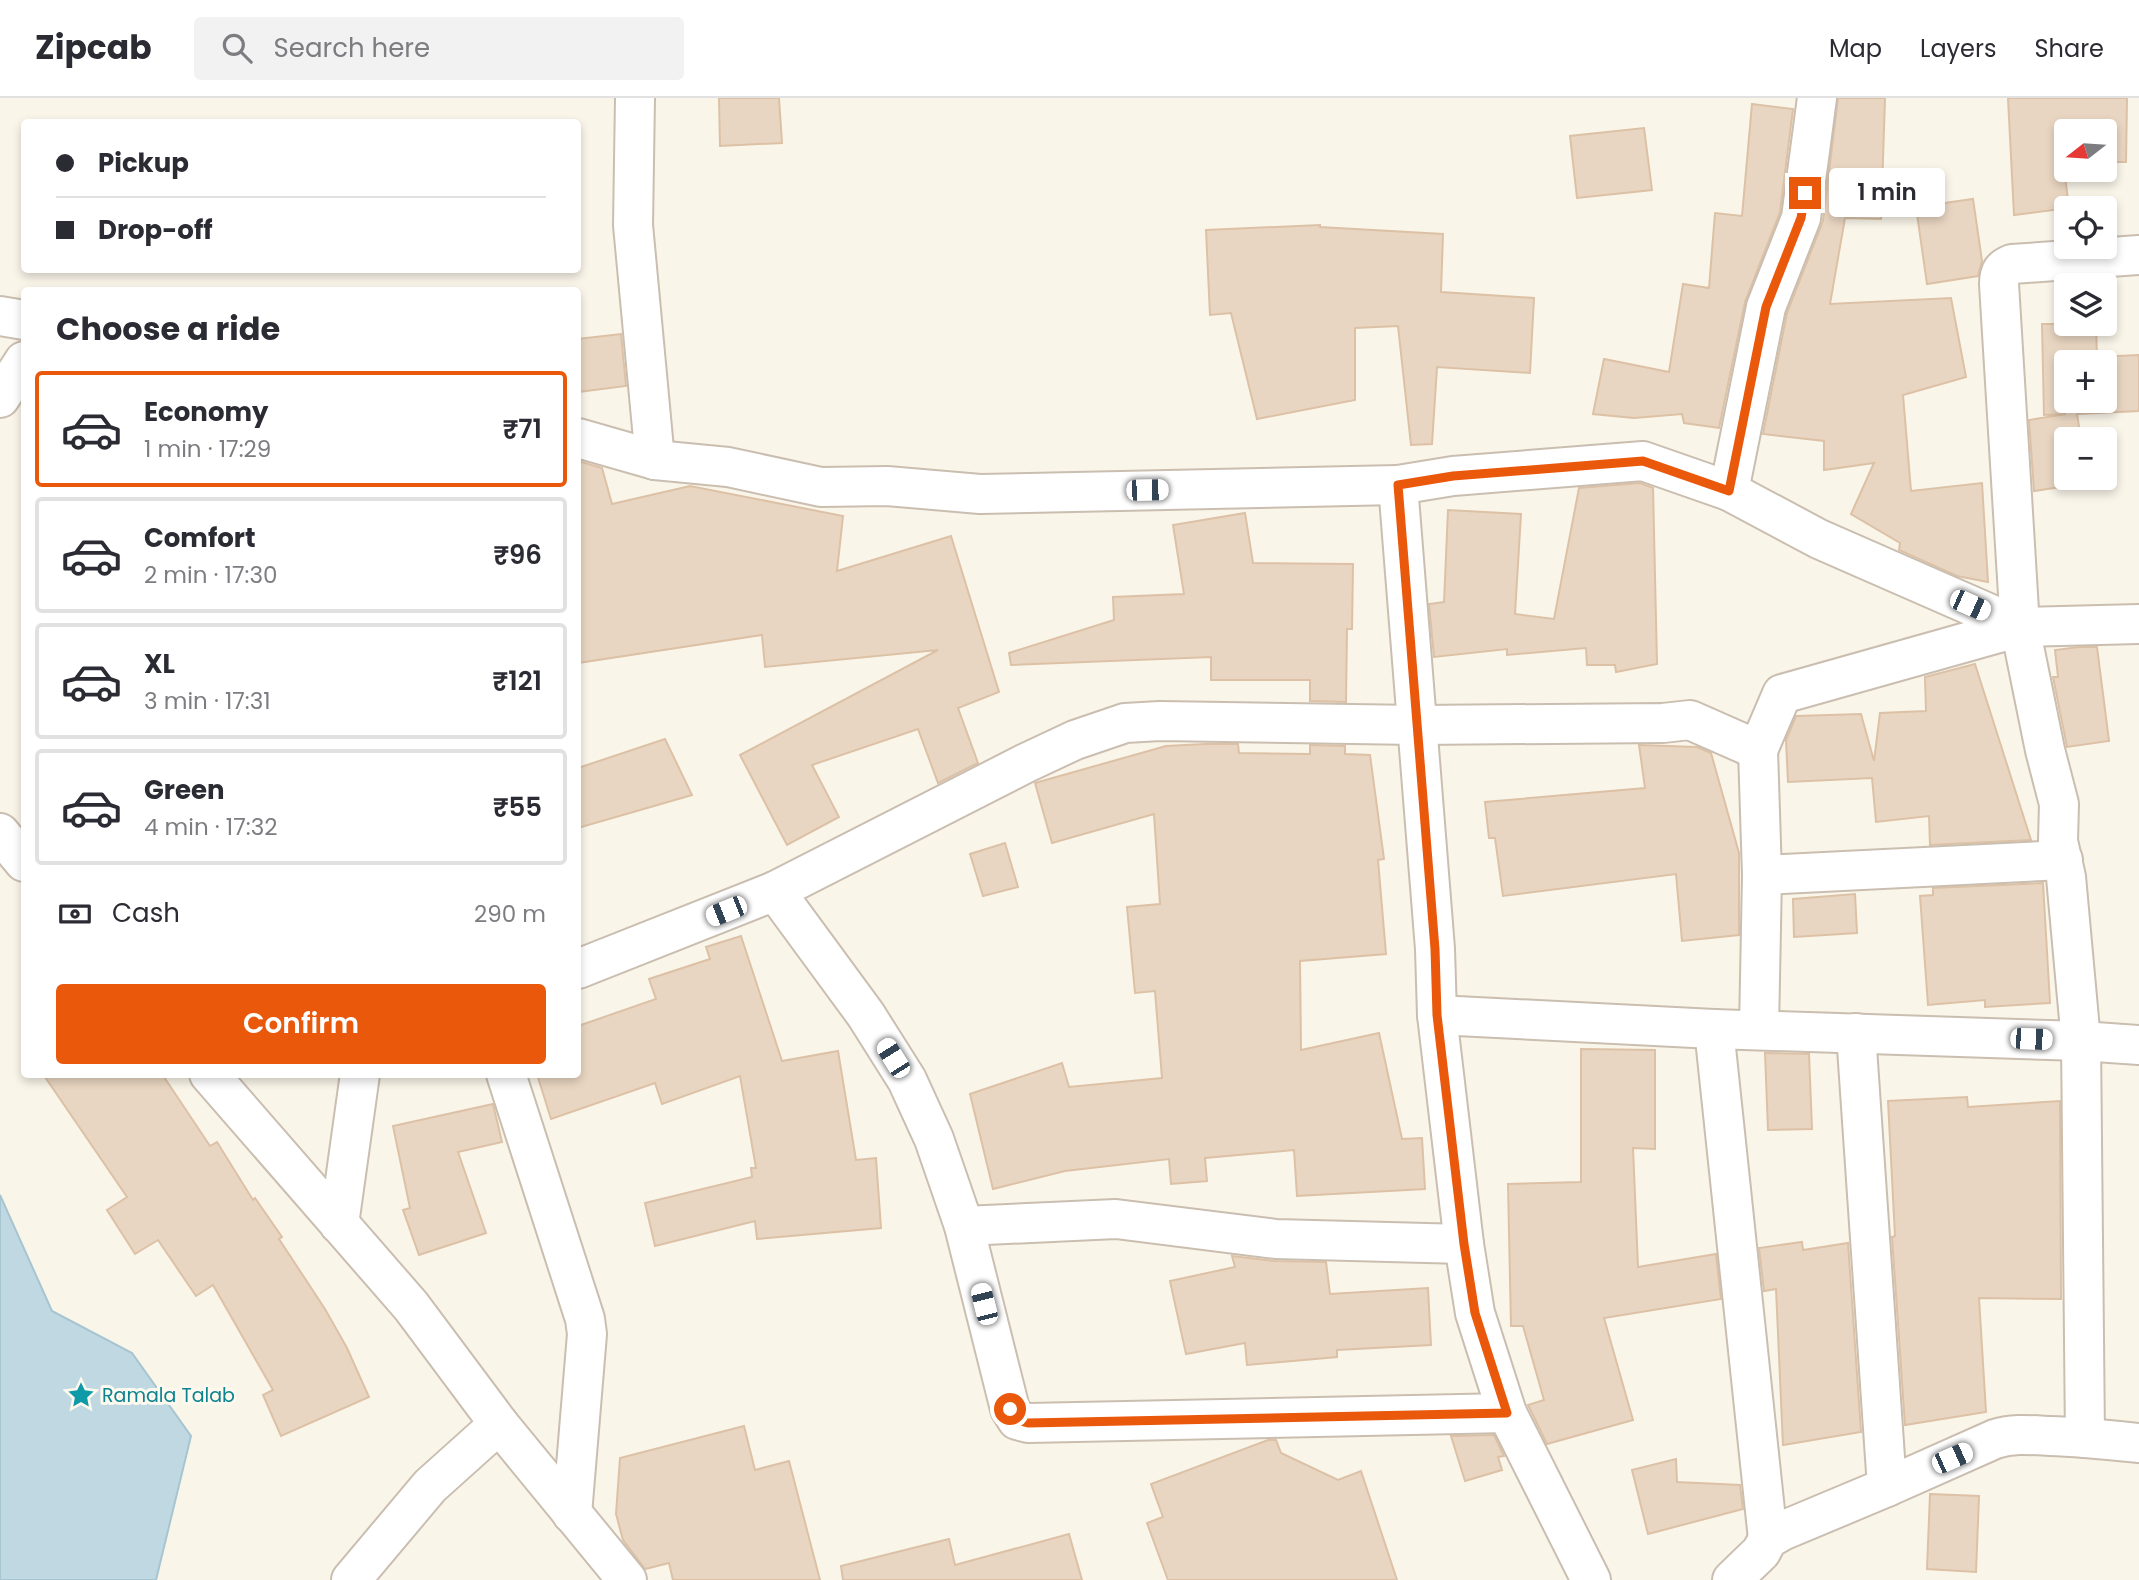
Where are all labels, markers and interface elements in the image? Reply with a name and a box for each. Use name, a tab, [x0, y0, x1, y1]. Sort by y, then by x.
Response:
search box	[194, 17, 684, 80]
text: Zipcab	[35, 24, 152, 71]
icon: search	[218, 29, 256, 67]
text: Search here	[274, 30, 430, 66]
text: Map	[1829, 32, 1882, 65]
text: Layers	[1920, 32, 1996, 65]
text: Share	[2034, 32, 2104, 65]
north arrow	[2054, 119, 2118, 182]
map controls	[2054, 119, 2117, 490]
text: Pickup	[98, 145, 189, 181]
callout: 1 min	[1829, 168, 1945, 217]
text: 1 min	[1857, 176, 1917, 208]
route end	[1789, 177, 1821, 209]
button: locate	[2054, 196, 2117, 259]
text: Drop-off	[98, 212, 213, 248]
button: layers	[2054, 273, 2117, 336]
text: Choose a ride	[56, 306, 280, 351]
button: +	[2054, 350, 2117, 413]
text: Economy	[144, 394, 268, 430]
icon: car	[60, 398, 123, 461]
text: ₹71	[502, 411, 542, 447]
button: −	[2054, 427, 2117, 490]
text: 1 min · 17:29	[144, 433, 271, 465]
car	[1126, 479, 1169, 501]
text: Comfort	[144, 520, 256, 556]
icon: car	[60, 524, 123, 587]
text: ₹96	[493, 537, 542, 573]
text: 2 min · 17:30	[144, 559, 277, 591]
car	[1947, 587, 1994, 623]
text: XL	[144, 646, 175, 682]
icon: car	[60, 650, 123, 713]
text: ₹121	[492, 663, 542, 699]
text: 3 min · 17:31	[144, 685, 271, 717]
text: Green	[144, 772, 225, 808]
icon: car	[60, 776, 123, 839]
text: ₹55	[493, 789, 542, 825]
text: 4 min · 17:32	[144, 811, 277, 843]
car	[703, 893, 750, 929]
icon: cash	[56, 895, 94, 933]
text: Cash	[112, 895, 180, 931]
text: 290 m	[474, 898, 546, 930]
button: Confirm	[56, 984, 546, 1064]
car	[2010, 1028, 2053, 1050]
car	[873, 1035, 914, 1081]
car	[969, 1281, 1000, 1327]
place icon: Ramala Talab	[66, 1380, 96, 1410]
place label: Ramala Talab	[102, 1382, 235, 1409]
route start	[994, 1393, 1026, 1425]
car	[1929, 1440, 1976, 1476]

